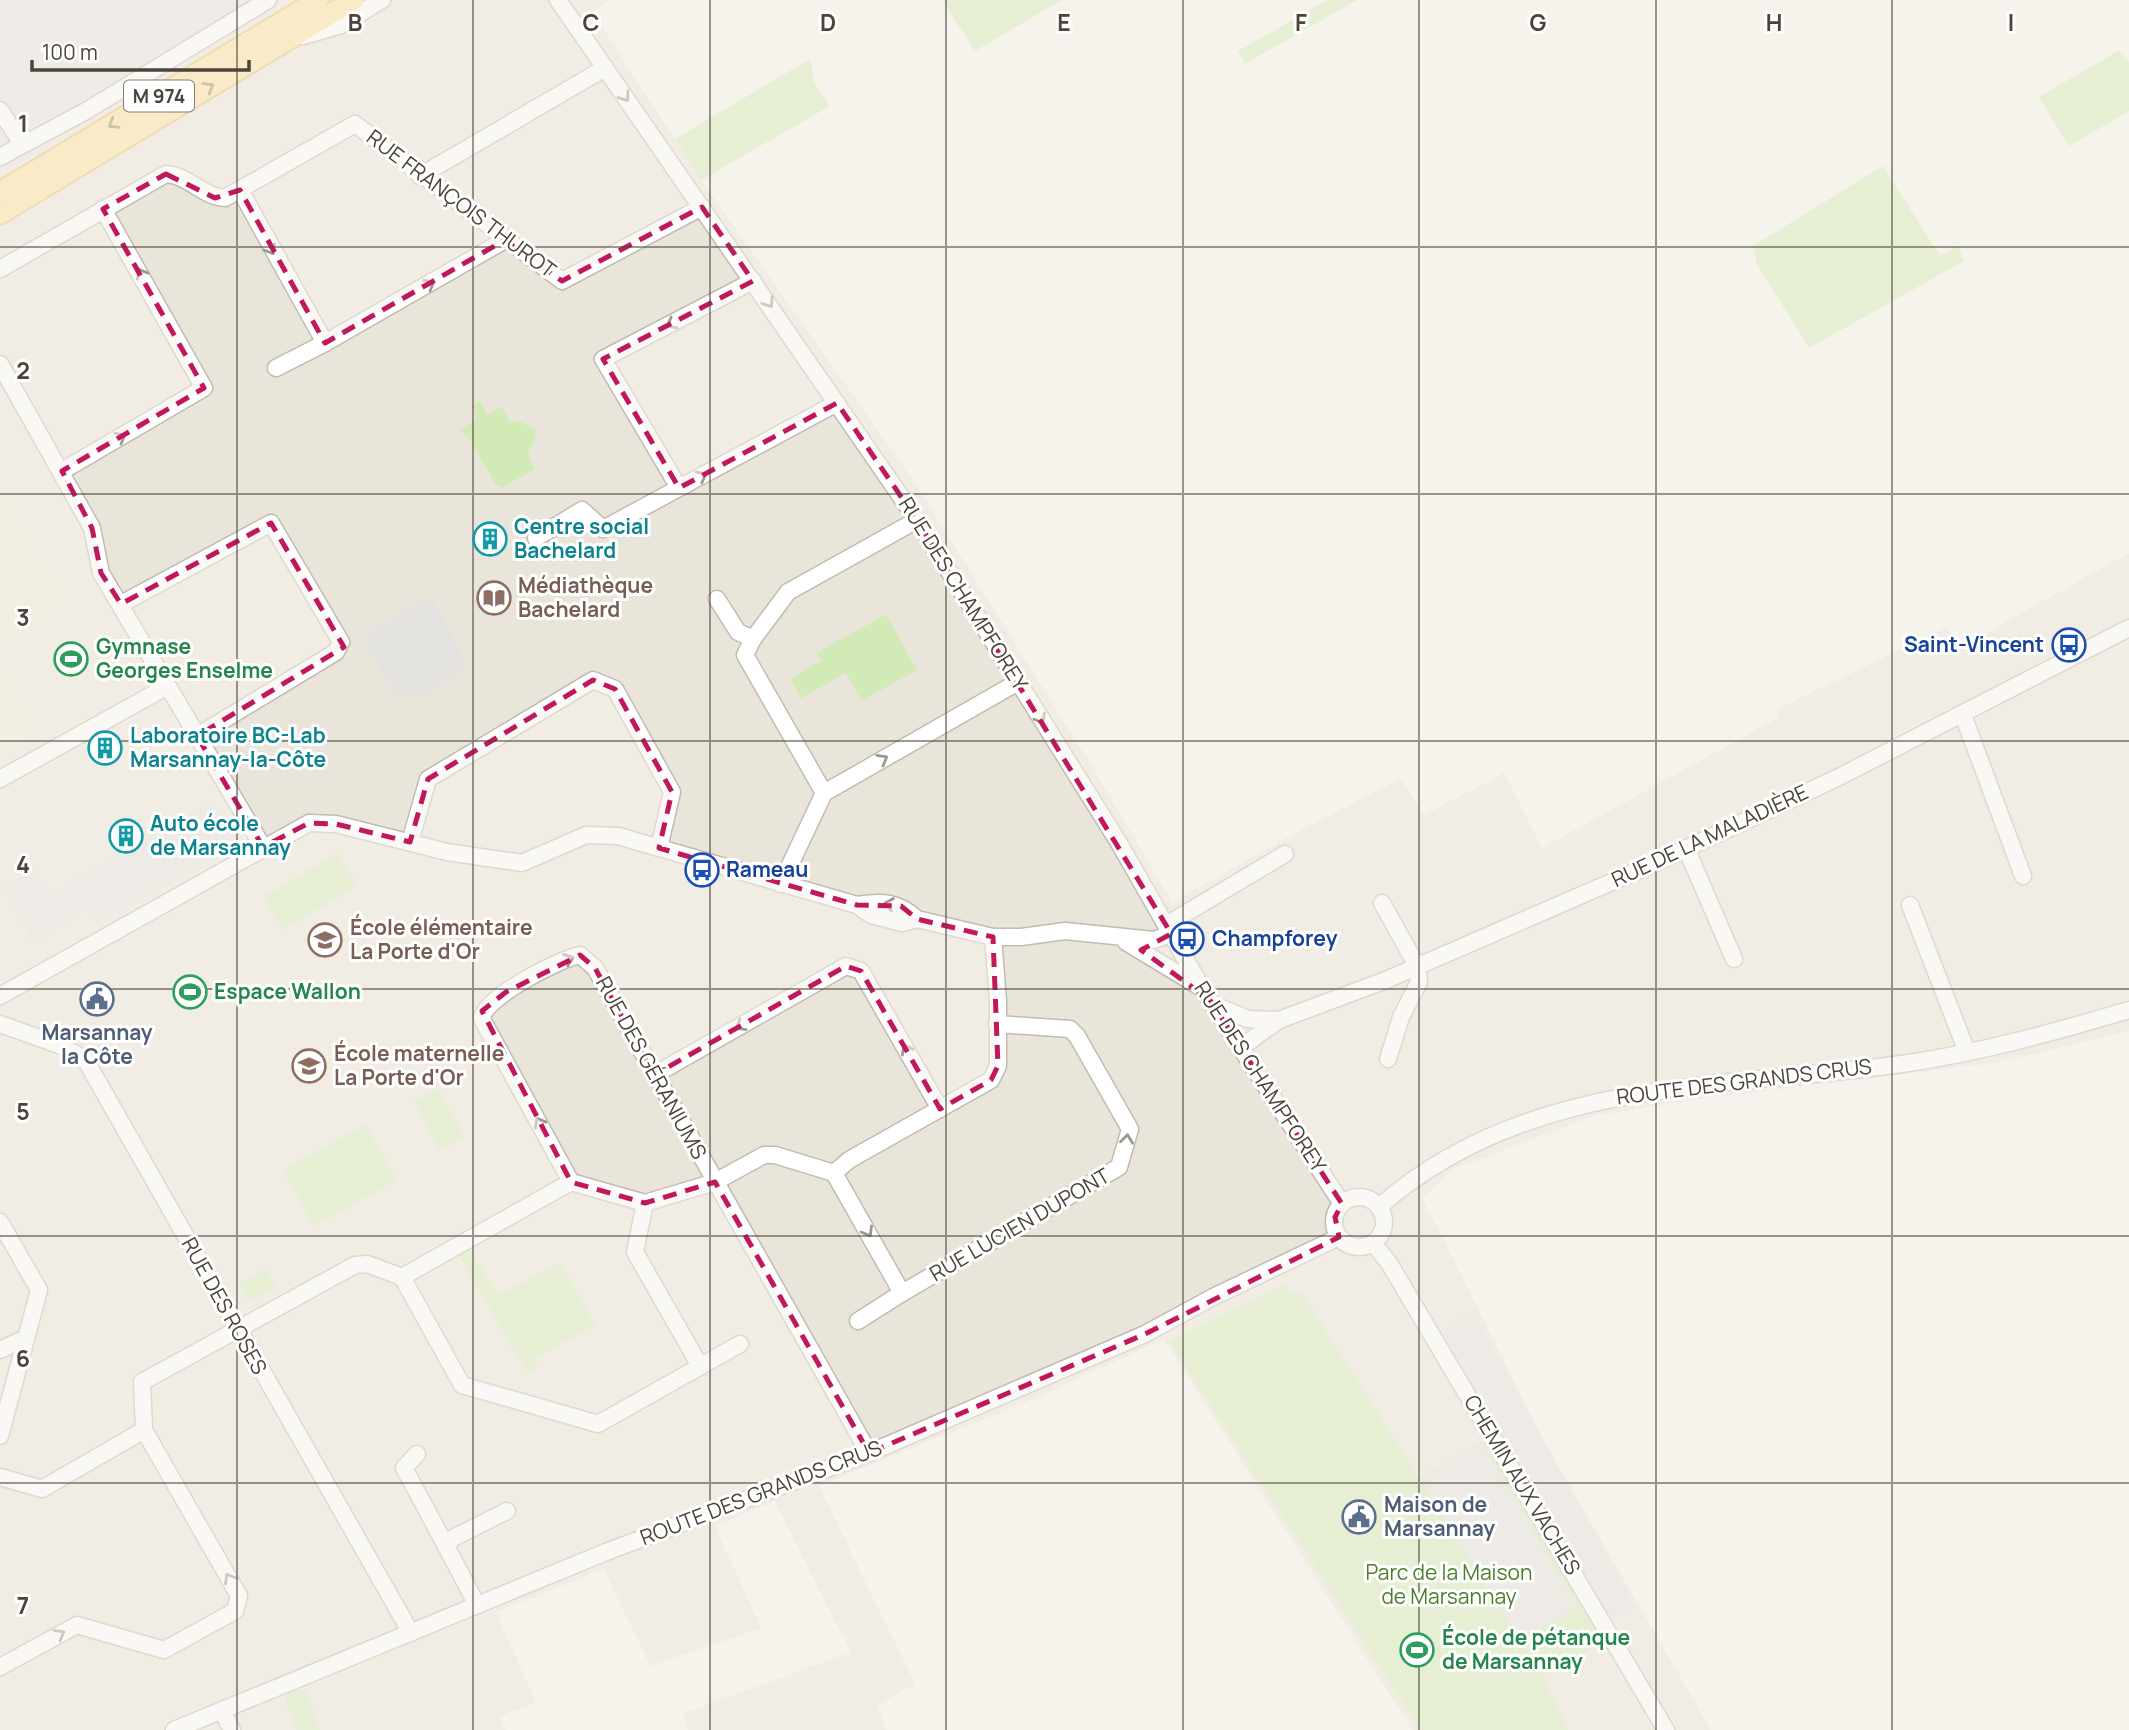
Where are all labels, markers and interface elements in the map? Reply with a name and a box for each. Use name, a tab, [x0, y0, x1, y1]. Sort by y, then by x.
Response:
text: B	[348, 6, 362, 38]
text: C	[583, 6, 600, 38]
text: D	[820, 6, 836, 38]
text: E	[1057, 6, 1071, 38]
text: F	[1295, 6, 1307, 38]
text: G	[1530, 6, 1547, 38]
text: H	[1766, 6, 1782, 38]
text: I	[2008, 6, 2014, 38]
scale bar	[32, 28, 248, 72]
text: 100 m	[42, 38, 98, 66]
road number: M 974	[124, 80, 194, 111]
one-way arrow	[202, 82, 215, 95]
one-way arrow	[617, 89, 629, 102]
text: 1	[18, 107, 28, 139]
one-way arrow	[107, 116, 120, 129]
street label: RUE FRANÇOIS THUROT	[361, 123, 562, 284]
one-way arrow	[263, 243, 276, 256]
one-way arrow	[136, 268, 149, 281]
one-way arrow	[423, 279, 436, 292]
one-way arrow	[761, 296, 774, 309]
one-way arrow	[666, 316, 678, 329]
text: 2	[16, 354, 30, 386]
one-way arrow	[113, 432, 126, 445]
one-way arrow	[695, 471, 707, 484]
street label: RUE DES CHAMPFOREY	[893, 492, 1035, 696]
place label: Centre social Bachelard	[514, 512, 649, 564]
building icon: Centre social Bachelard	[471, 520, 509, 558]
place label: Médiathèque Bachelard	[518, 571, 653, 623]
library icon: Médiathèque Bachelard	[475, 579, 513, 617]
text: 3	[16, 601, 30, 633]
bus stop icon: Saint-Vincent	[2050, 626, 2088, 664]
place label: Saint-Vincent	[1904, 630, 2044, 658]
place label: Gymnase Georges Enselme	[96, 632, 273, 684]
sports icon: Gymnase Georges Enselme	[52, 640, 90, 678]
one-way arrow	[1033, 711, 1046, 724]
place label: Laboratoire BC-Lab Marsannay-la-Côte	[130, 721, 326, 773]
building icon: Laboratoire BC-Lab Marsannay-la-Côte	[86, 729, 124, 767]
one-way arrow	[876, 754, 889, 767]
street label: RUE DE LA MALADIÈRE	[1607, 777, 1812, 893]
place label: Auto école de Marsannay	[150, 809, 291, 861]
building icon: Auto école de Marsannay	[107, 817, 145, 855]
text: 4	[16, 848, 30, 880]
bus stop icon: Rameau	[683, 851, 721, 889]
place label: Rameau	[726, 855, 808, 883]
one-way arrow	[883, 897, 895, 912]
place label: École élémentaire La Porte d'Or	[350, 913, 533, 965]
bus stop icon: Champforey	[1168, 920, 1206, 958]
school or university icon: École élémentaire La Porte d'Or	[306, 921, 344, 959]
place label: Champforey	[1212, 924, 1338, 952]
one-way arrow	[562, 953, 574, 967]
street label: RUE DES GÉRANIUMS	[590, 971, 714, 1164]
sports icon: Espace Wallon	[171, 973, 209, 1011]
street label: RUE DES CHAMPFOREY	[1189, 976, 1333, 1178]
place label: Espace Wallon	[214, 977, 361, 1005]
public building icon: Marsannay la Côte	[78, 980, 116, 1018]
place label: Marsannay la Côte	[42, 1018, 153, 1070]
one-way arrow	[735, 1018, 748, 1031]
place label: École maternelle La Porte d'Or	[334, 1039, 504, 1091]
one-way arrow	[901, 1044, 915, 1056]
school or university icon: École maternelle La Porte d'Or	[290, 1047, 328, 1085]
street label: ROUTE DES GRANDS CRUS	[1615, 1051, 1873, 1111]
text: 5	[16, 1095, 30, 1127]
one-way arrow	[533, 1117, 547, 1129]
one-way arrow	[1120, 1133, 1135, 1145]
street label: RUE LUCIEN DUPONT	[924, 1161, 1115, 1287]
one-way arrow	[860, 1225, 873, 1237]
street label: RUE DES ROSES	[176, 1232, 274, 1379]
text: 6	[16, 1342, 30, 1374]
street label: CHEMIN AUX VACHES	[1458, 1389, 1588, 1580]
street label: ROUTE DES GRANDS CRUS	[636, 1433, 886, 1551]
place label: Maison de Marsannay	[1384, 1490, 1495, 1542]
public building icon: Maison de Marsannay	[1340, 1498, 1378, 1536]
park label: Parc de la Maison de Marsannay	[1366, 1558, 1532, 1610]
one-way arrow	[224, 1572, 237, 1585]
text: 7	[17, 1589, 29, 1621]
place label: École de pétanque de Marsannay	[1442, 1623, 1630, 1675]
one-way arrow	[53, 1629, 65, 1642]
sports icon: École de pétanque de Marsannay	[1398, 1631, 1436, 1669]

